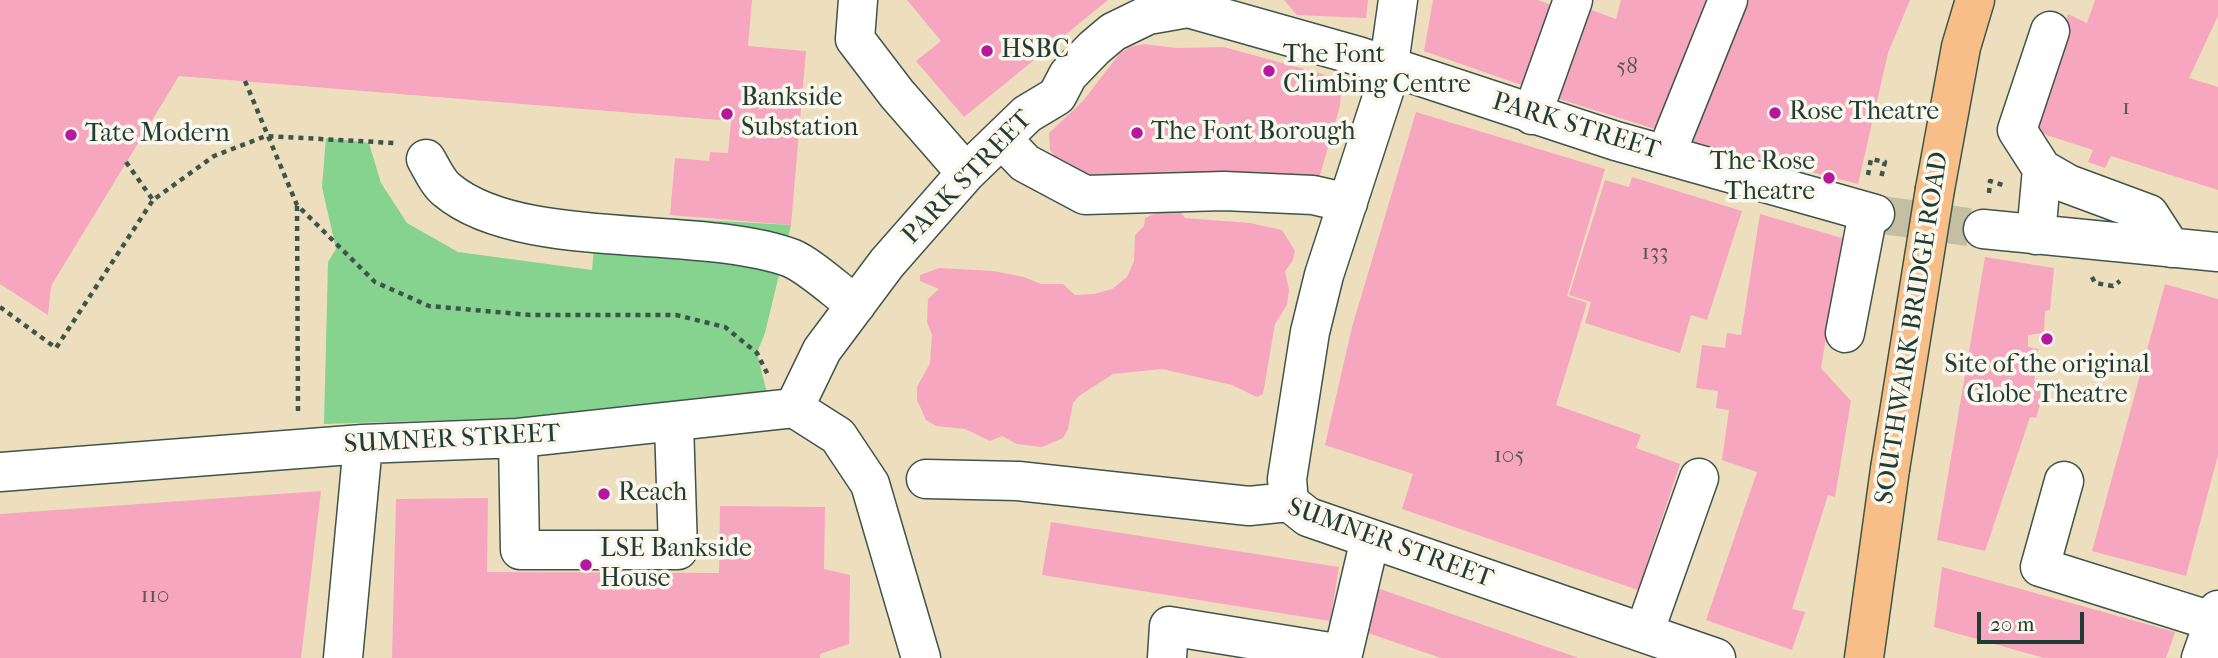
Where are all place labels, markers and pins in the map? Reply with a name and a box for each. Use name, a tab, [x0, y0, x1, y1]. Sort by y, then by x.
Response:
place label: HSBC	[1001, 35, 1069, 67]
place label: The Font Climbing Centre	[1283, 40, 1471, 102]
marker: HSBC	[979, 43, 995, 59]
marker: The Font Climbing Centre	[1261, 63, 1277, 79]
place label: Bankside Substation	[741, 83, 858, 144]
place label: Rose Theatre	[1789, 97, 1939, 129]
marker: Rose Theatre	[1767, 105, 1783, 121]
marker: Bankside Substation	[719, 106, 735, 122]
place label: The Font Borough	[1151, 117, 1356, 149]
place label: Tate Modern	[85, 119, 230, 151]
marker: The Font Borough	[1129, 125, 1145, 141]
marker: Tate Modern	[63, 127, 79, 143]
place label: The Rose Theatre	[1710, 147, 1815, 208]
marker: The Rose Theatre	[1821, 170, 1837, 186]
marker: Site of the original Globe Theatre	[2039, 331, 2055, 347]
place label: Site of the original Globe Theatre	[1944, 350, 2150, 412]
place label: Reach	[618, 478, 687, 510]
marker: Reach	[596, 486, 612, 502]
place label: LSE Bankside House	[600, 534, 752, 596]
marker: LSE Bankside House	[578, 557, 594, 573]

